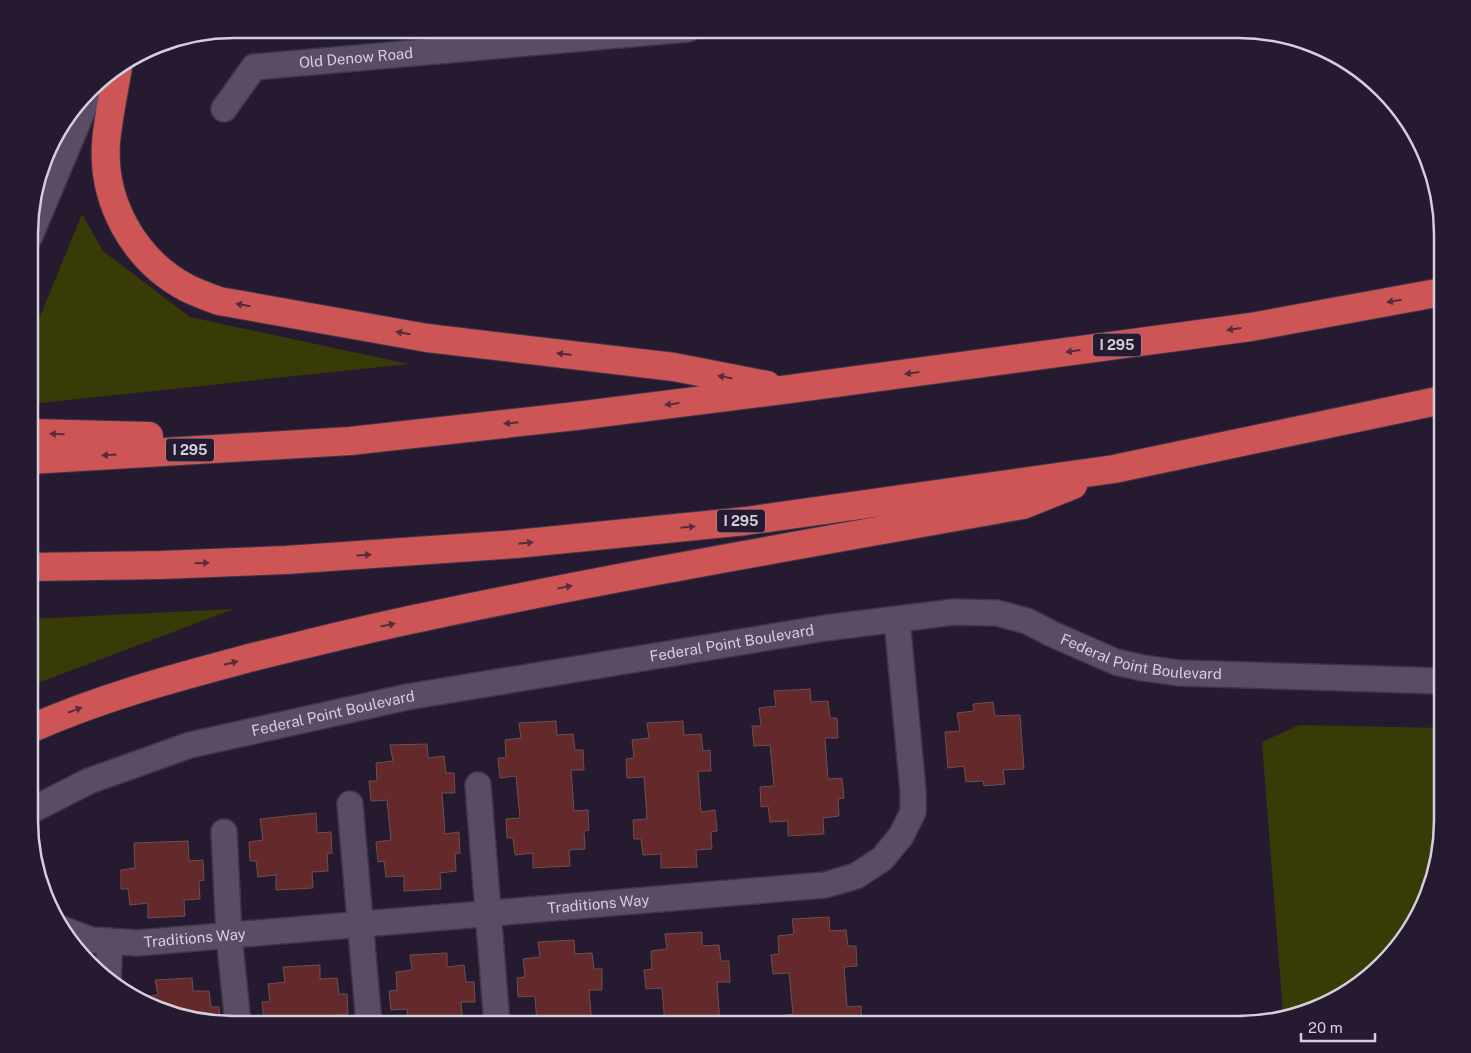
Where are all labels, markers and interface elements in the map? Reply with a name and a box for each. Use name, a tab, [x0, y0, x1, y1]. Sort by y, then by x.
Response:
street label: Old Denow Road	[298, 44, 414, 71]
one-way arrow	[1385, 297, 1401, 305]
one-way arrow	[235, 300, 251, 308]
one-way arrow	[1226, 325, 1242, 333]
one-way arrow	[395, 329, 411, 337]
road number: I 295	[1093, 334, 1141, 356]
one-way arrow	[1064, 347, 1080, 355]
one-way arrow	[556, 350, 572, 358]
one-way arrow	[903, 369, 919, 377]
one-way arrow	[718, 373, 733, 381]
one-way arrow	[664, 400, 680, 408]
one-way arrow	[503, 419, 519, 427]
one-way arrow	[48, 430, 64, 438]
road number: I 295	[166, 438, 214, 462]
one-way arrow	[101, 452, 117, 460]
road number: I 295	[717, 510, 765, 532]
one-way arrow	[680, 523, 696, 531]
one-way arrow	[518, 539, 534, 547]
one-way arrow	[356, 550, 372, 558]
one-way arrow	[194, 559, 210, 567]
one-way arrow	[557, 583, 573, 591]
one-way arrow	[381, 620, 397, 628]
street label: Federal Point Boulevard	[648, 621, 815, 665]
street label: Federal Point Boulevard	[1058, 630, 1222, 682]
one-way arrow	[223, 659, 238, 667]
street label: Federal Point Boulevard	[250, 687, 416, 739]
one-way arrow	[68, 706, 83, 714]
street label: Traditions Way	[547, 891, 650, 916]
street label: Traditions Way	[143, 925, 246, 950]
scale bar	[1301, 1010, 1375, 1042]
text: 20 m	[1308, 1019, 1343, 1036]

